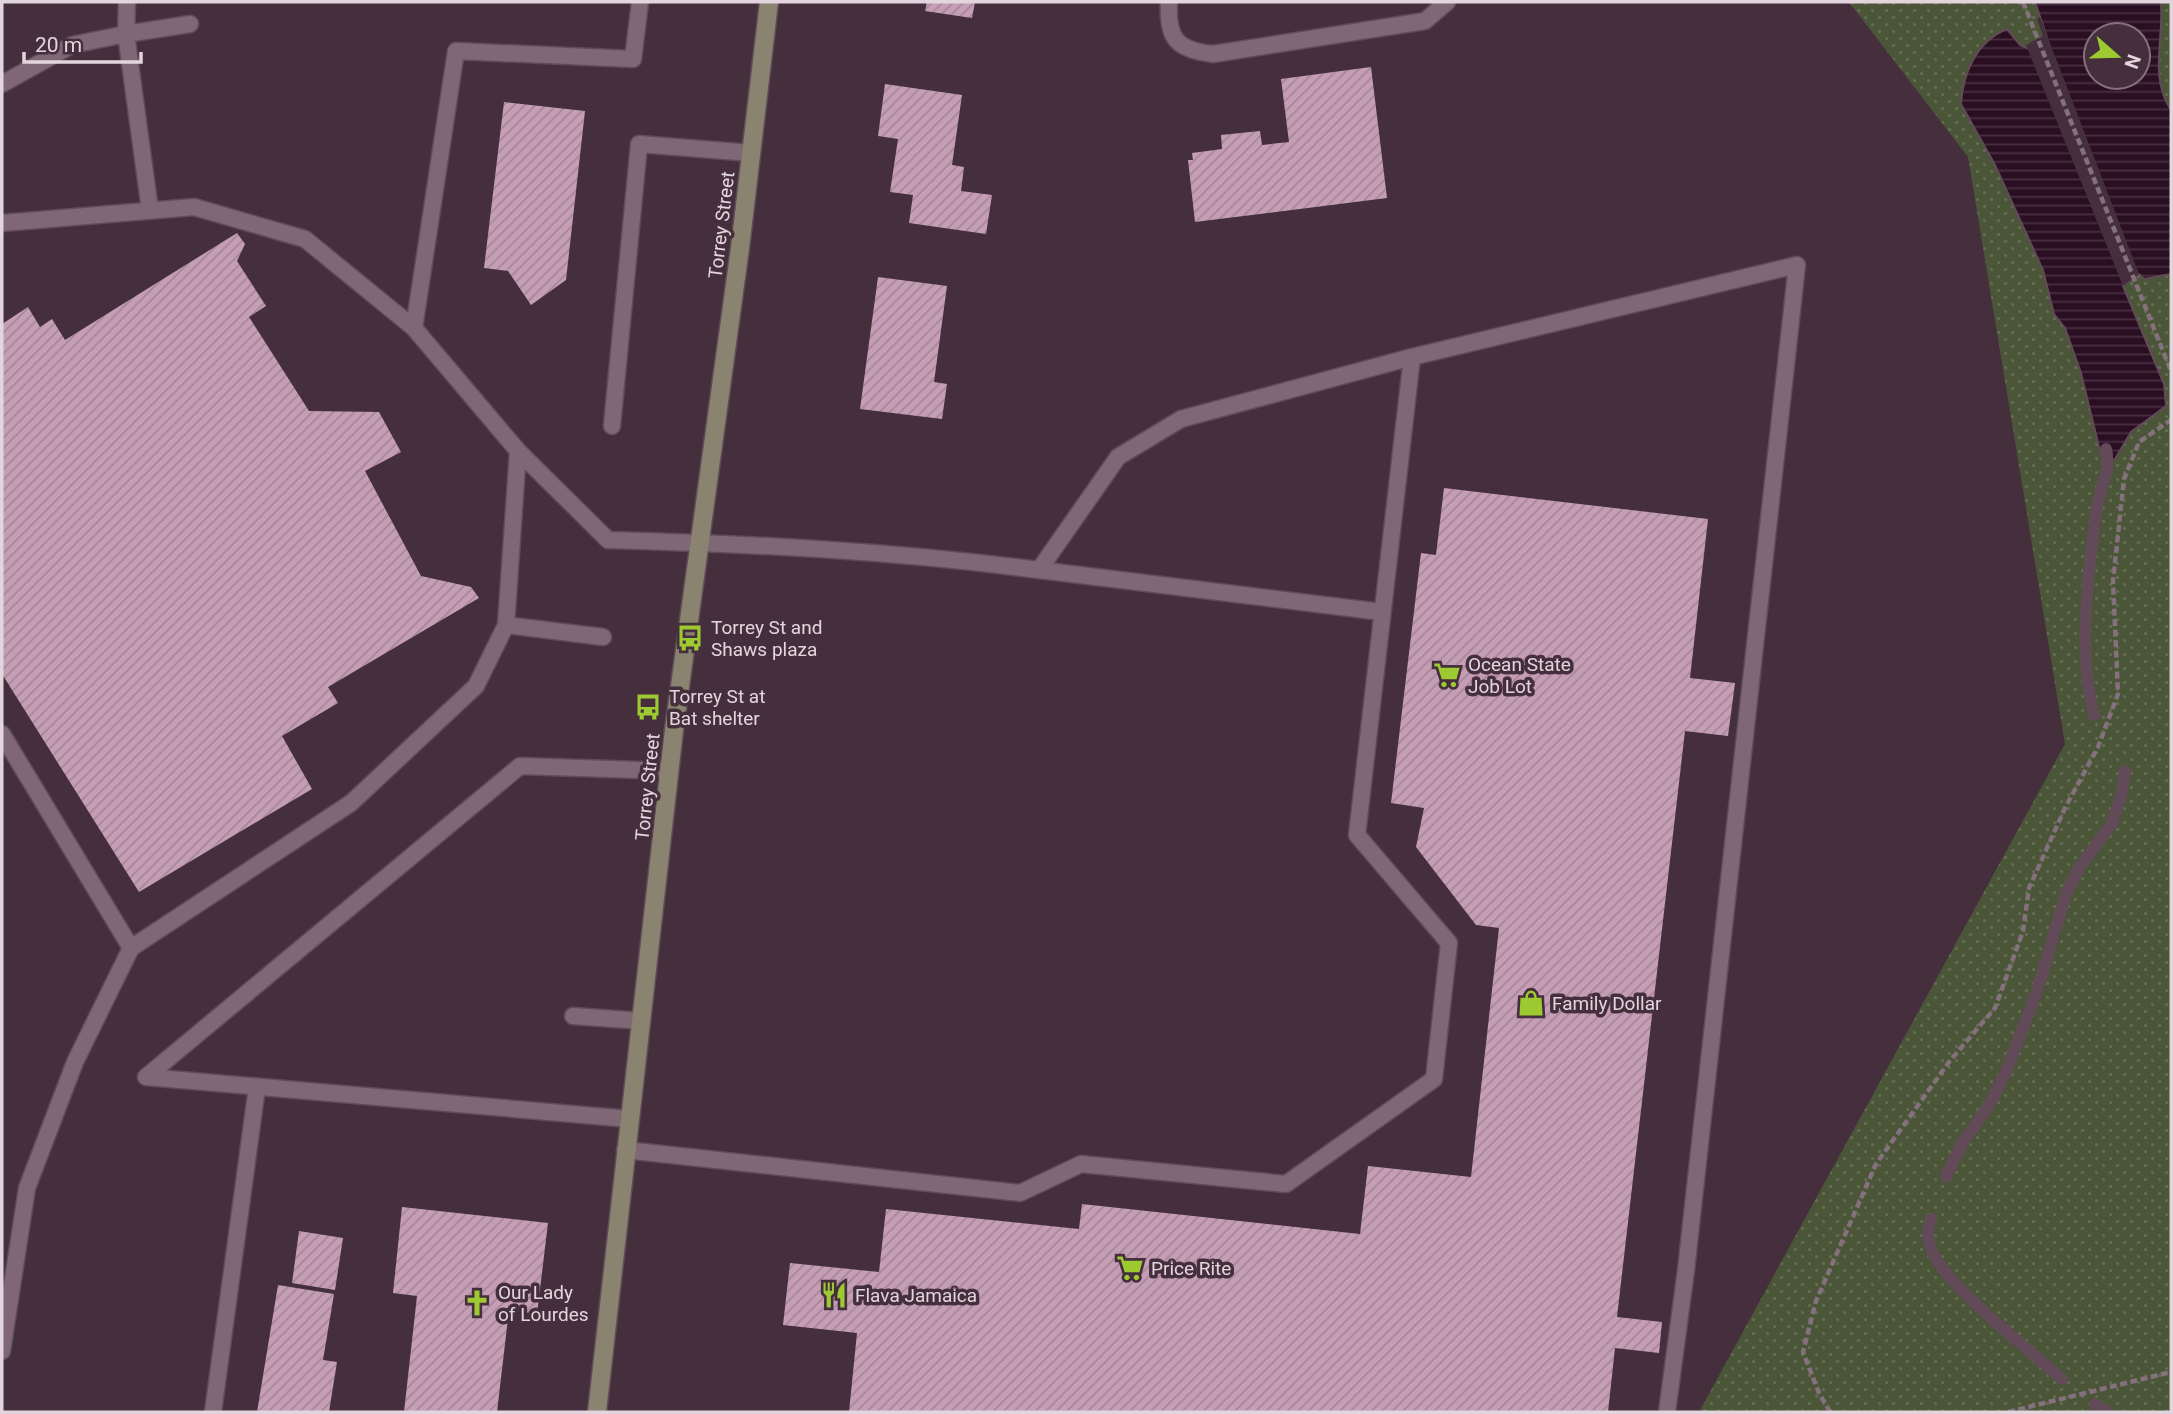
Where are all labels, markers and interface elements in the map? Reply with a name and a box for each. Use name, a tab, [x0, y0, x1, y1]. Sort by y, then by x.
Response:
scale bar	[24, 21, 142, 65]
north arrow	[2082, 21, 2152, 91]
text: 20 m	[35, 33, 82, 57]
text: N	[2119, 51, 2146, 72]
street label: Torrey Street	[704, 170, 739, 280]
place label: Torrey St and Shaws plaza	[711, 616, 822, 661]
bus stop icon: Torrey St and Shaws plaza	[675, 623, 705, 653]
place label: Ocean State Job Lot	[1468, 653, 1571, 698]
supermarket icon: Ocean State Job Lot	[1432, 660, 1462, 690]
place label: Torrey St at Bat shelter	[669, 685, 765, 730]
bus stop icon: Torrey St at Bat shelter	[633, 692, 663, 722]
street label: Torrey Street	[630, 732, 665, 842]
shop icon: Family Dollar	[1516, 988, 1546, 1018]
place label: Family Dollar	[1552, 992, 1662, 1015]
supermarket icon: Price Rite	[1115, 1253, 1145, 1283]
place label: Price Rite	[1151, 1257, 1231, 1280]
restaurant icon: Flava Jamaica	[819, 1280, 849, 1310]
place label: Our Lady of Lourdes	[498, 1281, 589, 1326]
place label: Flava Jamaica	[855, 1284, 977, 1307]
church icon: Our Lady of Lourdes	[462, 1288, 492, 1318]

